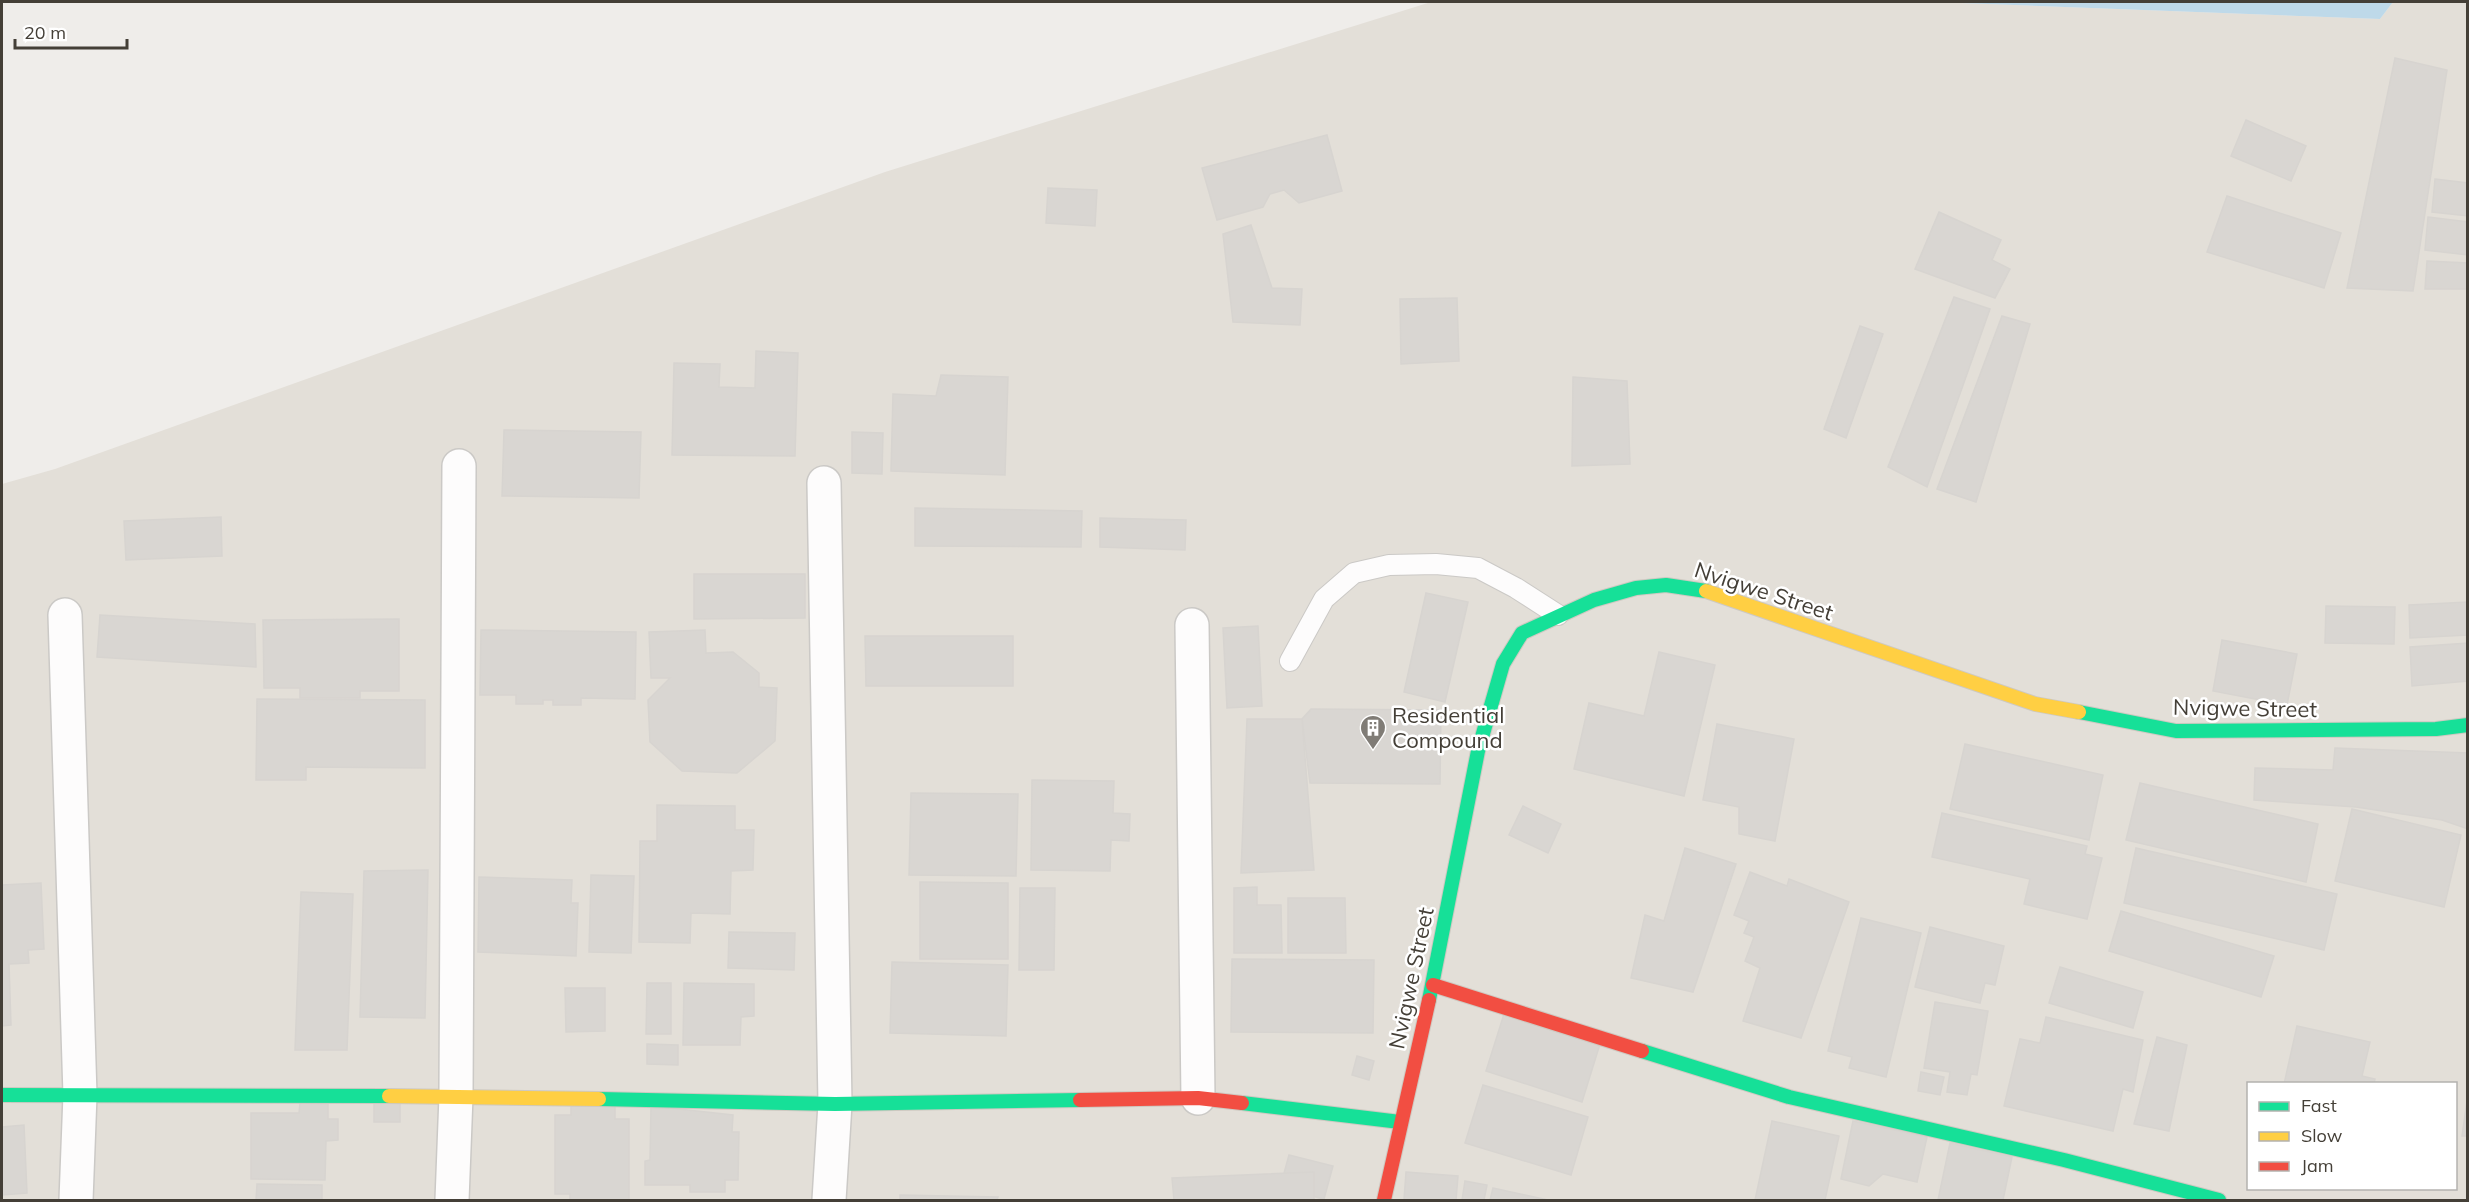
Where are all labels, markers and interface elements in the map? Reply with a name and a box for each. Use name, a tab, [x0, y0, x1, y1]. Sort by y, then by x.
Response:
scale bar	[15, 12, 128, 50]
text: 20 m	[24, 21, 66, 44]
street label: Nvigwe Street	[1691, 555, 1837, 627]
street label: Nvigwe Street	[2173, 693, 2318, 723]
place label: Residential Compound	[1392, 701, 1505, 754]
building icon: Residential Compound	[1358, 713, 1388, 751]
street label: Nvigwe Street	[1382, 904, 1440, 1051]
legend	[2247, 1082, 2457, 1190]
text: Fast	[2301, 1094, 2337, 1117]
text: Slow	[2301, 1124, 2343, 1147]
text: Jam	[2301, 1154, 2334, 1177]

